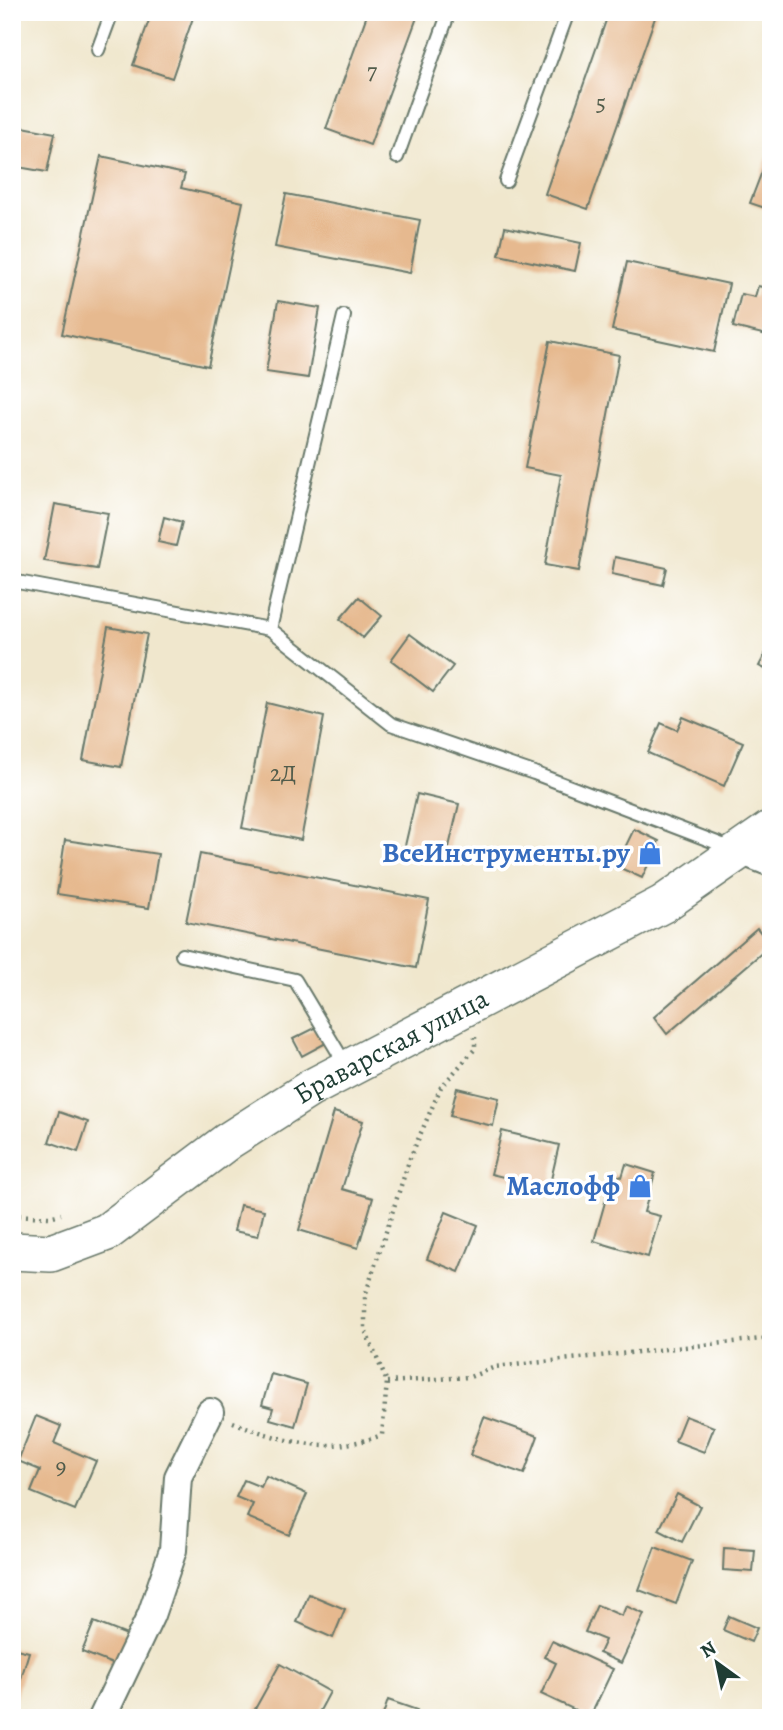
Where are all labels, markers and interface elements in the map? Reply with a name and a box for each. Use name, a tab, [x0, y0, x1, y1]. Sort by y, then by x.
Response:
house number: 7	[367, 55, 378, 87]
house number: 5	[596, 87, 606, 119]
house number: 2Д	[270, 757, 296, 789]
place label: ВсеИнструменты.ру	[382, 834, 631, 872]
shop icon: ВсеИнструменты.ру	[636, 839, 664, 867]
street label: Браварская улица	[286, 980, 495, 1113]
place label: Маслофф	[506, 1167, 620, 1205]
shop icon: Маслофф	[626, 1172, 654, 1200]
house number: 9	[56, 1450, 66, 1482]
north arrow	[682, 1628, 752, 1698]
text: N	[695, 1635, 721, 1664]

